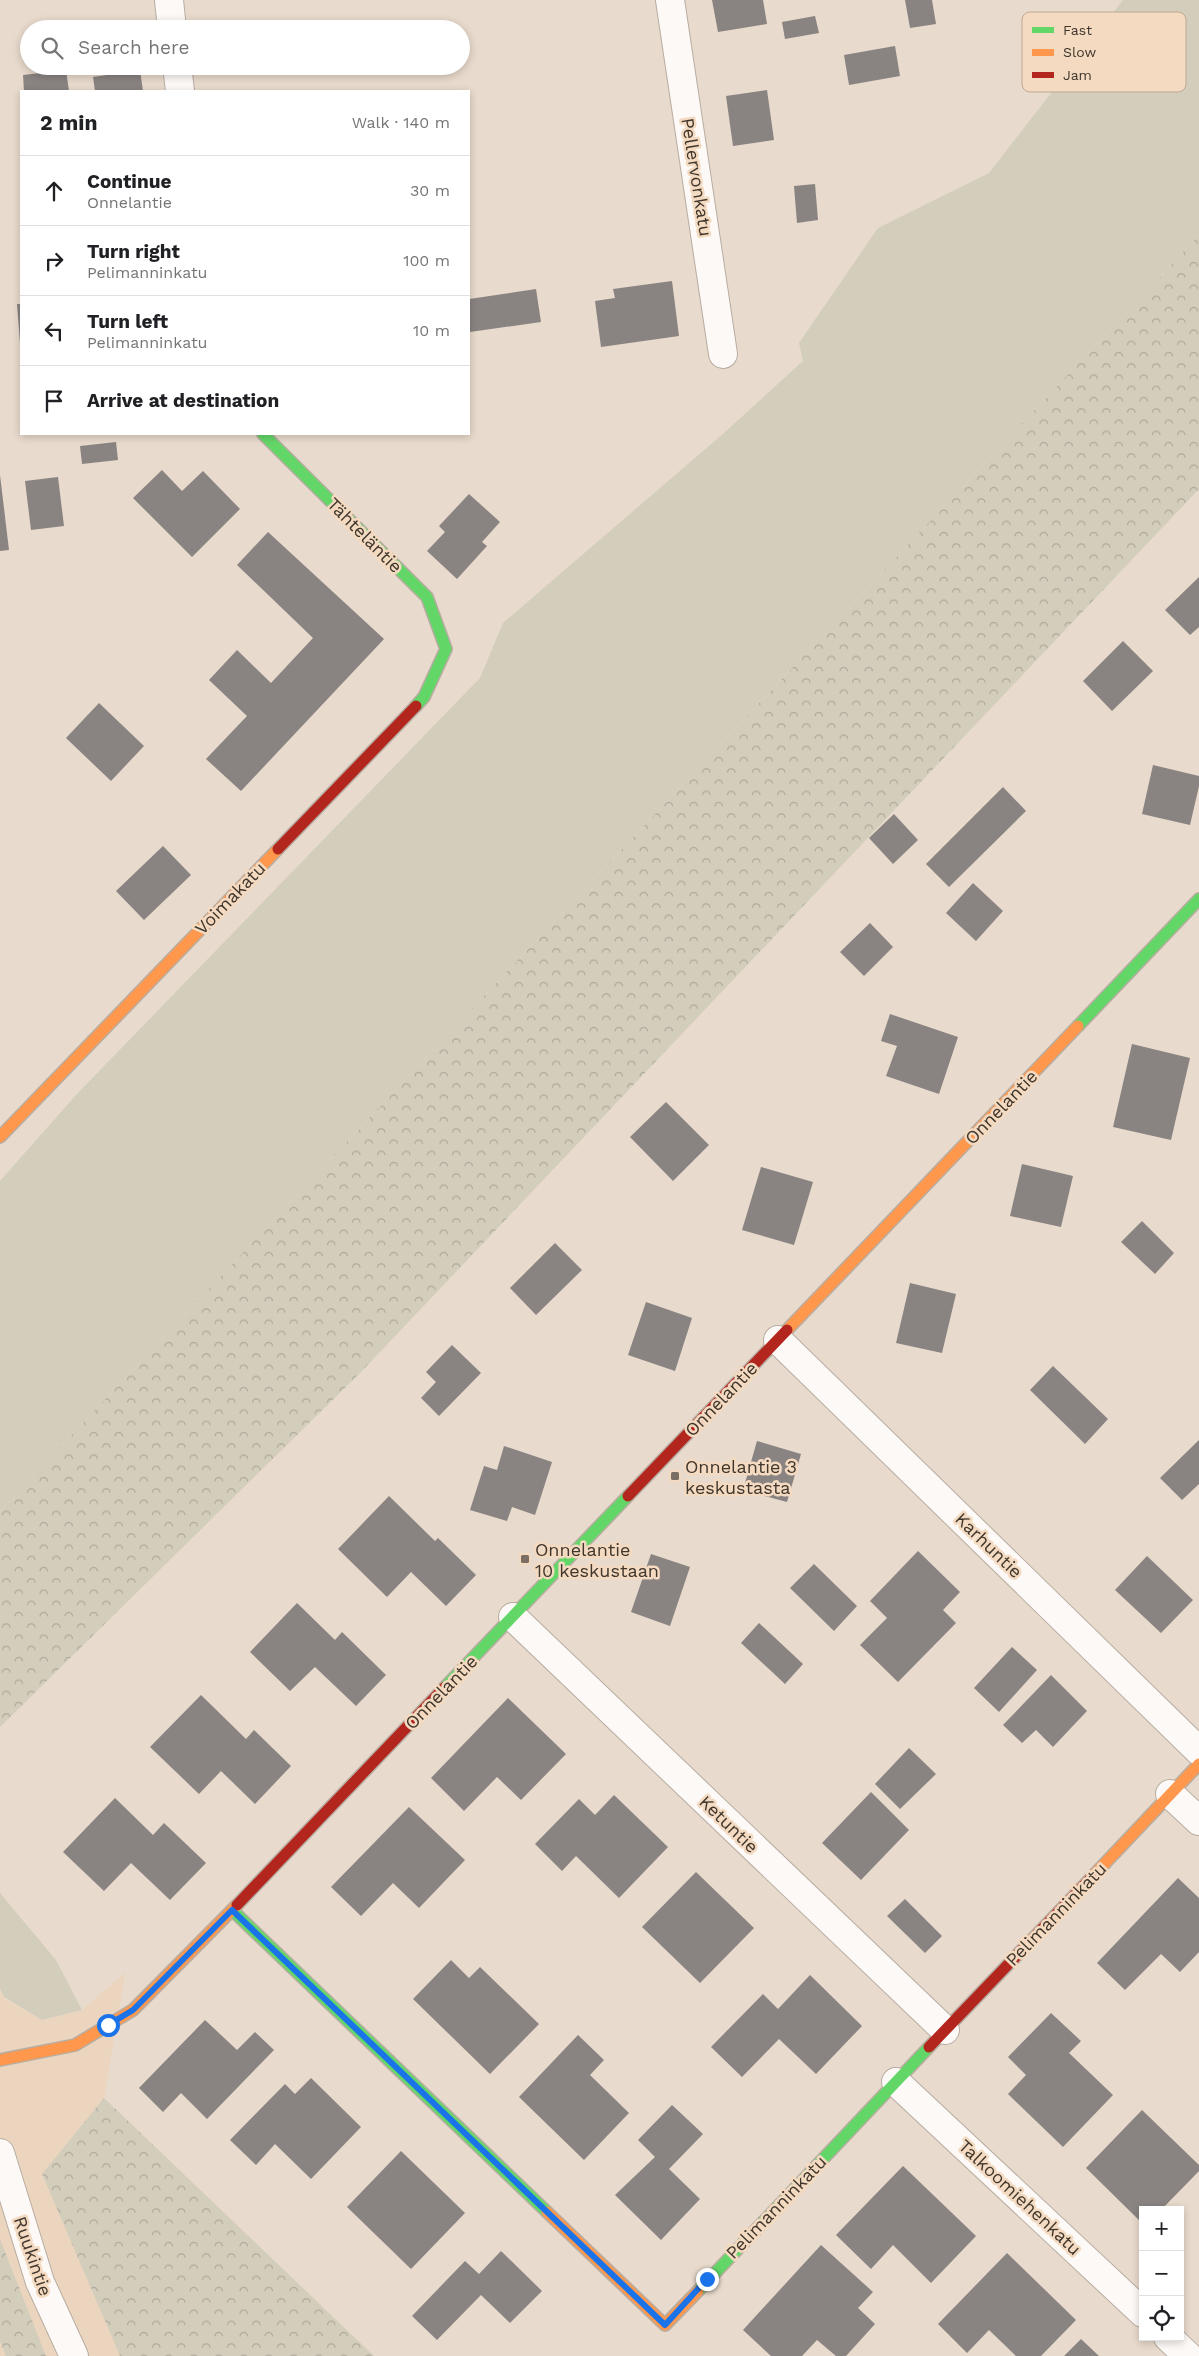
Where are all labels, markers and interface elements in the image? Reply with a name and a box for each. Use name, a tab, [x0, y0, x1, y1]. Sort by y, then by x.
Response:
legend	[1022, 12, 1186, 92]
search box	[20, 20, 470, 75]
text: Fast	[1063, 22, 1092, 38]
icon: search	[38, 34, 66, 62]
text: Search here	[78, 36, 189, 59]
text: Slow	[1063, 44, 1096, 60]
text: Jam	[1063, 67, 1092, 83]
text: 2 min	[40, 110, 97, 135]
text: Walk · 140 m	[352, 113, 450, 132]
street label: Pellervonkatu	[677, 116, 717, 238]
text: Continue	[87, 170, 171, 193]
icon: ahead	[40, 177, 68, 205]
text: 30 m	[410, 181, 450, 200]
text: Onnelantie	[87, 193, 172, 212]
text: Turn right	[87, 240, 180, 263]
icon: right	[40, 247, 68, 275]
text: 100 m	[403, 251, 450, 270]
text: Pelimanninkatu	[87, 263, 208, 282]
text: Turn left	[87, 310, 168, 333]
icon: left	[40, 317, 68, 345]
text: 10 m	[413, 321, 450, 340]
text: Pelimanninkatu	[87, 333, 208, 352]
icon: arrive	[40, 387, 68, 415]
text: Arrive at destination	[87, 389, 279, 412]
street label: Tähteläntie	[323, 493, 407, 577]
street label: Voimakatu	[190, 858, 270, 938]
street label: Onnelantie	[960, 1065, 1042, 1149]
street label: Onnelantie	[680, 1357, 762, 1441]
place label: Onnelantie 3 keskustasta	[685, 1456, 797, 1498]
marker: Onnelantie 3 keskustasta	[669, 1470, 681, 1482]
street label: Karhuntie	[951, 1508, 1027, 1582]
place label: Onnelantie 10 keskustaan	[535, 1539, 659, 1581]
marker: Onnelantie 10 keskustaan	[519, 1553, 531, 1565]
street label: Onnelantie	[400, 1650, 482, 1734]
street label: Ketuntie	[695, 1791, 763, 1857]
street label: Pelimanninkatu	[1001, 1858, 1111, 1970]
route start	[97, 2014, 120, 2037]
street label: Talkoomiehenkatu	[954, 2135, 1086, 2259]
street label: Pelimanninkatu	[721, 2151, 831, 2263]
map controls	[1139, 2206, 1184, 2341]
button: +	[1139, 2206, 1184, 2251]
street label: Ruukintie	[10, 2213, 56, 2299]
button: −	[1139, 2251, 1184, 2296]
route end	[696, 2268, 719, 2291]
button: locate	[1139, 2296, 1184, 2341]

